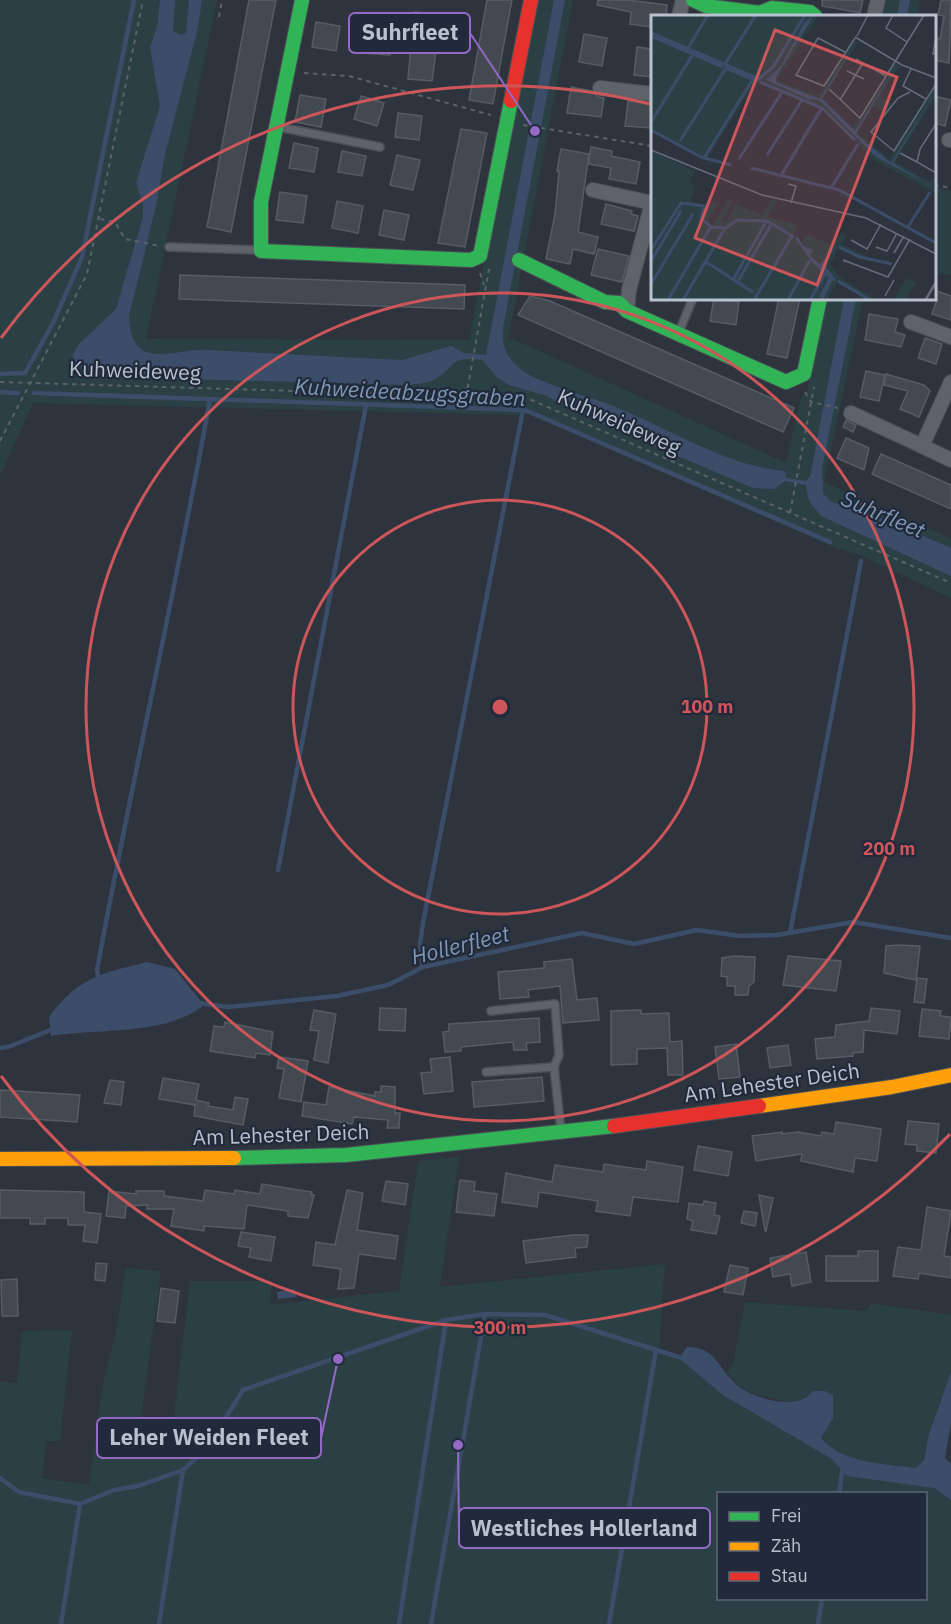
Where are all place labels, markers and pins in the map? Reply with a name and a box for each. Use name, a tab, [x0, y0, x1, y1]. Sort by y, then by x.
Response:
callout: Suhrfleet	[349, 13, 470, 53]
centre of rings	[490, 697, 510, 717]
callout: Leher Weiden Fleet	[97, 1418, 321, 1458]
callout: Westliches Hollerland	[459, 1508, 710, 1548]

